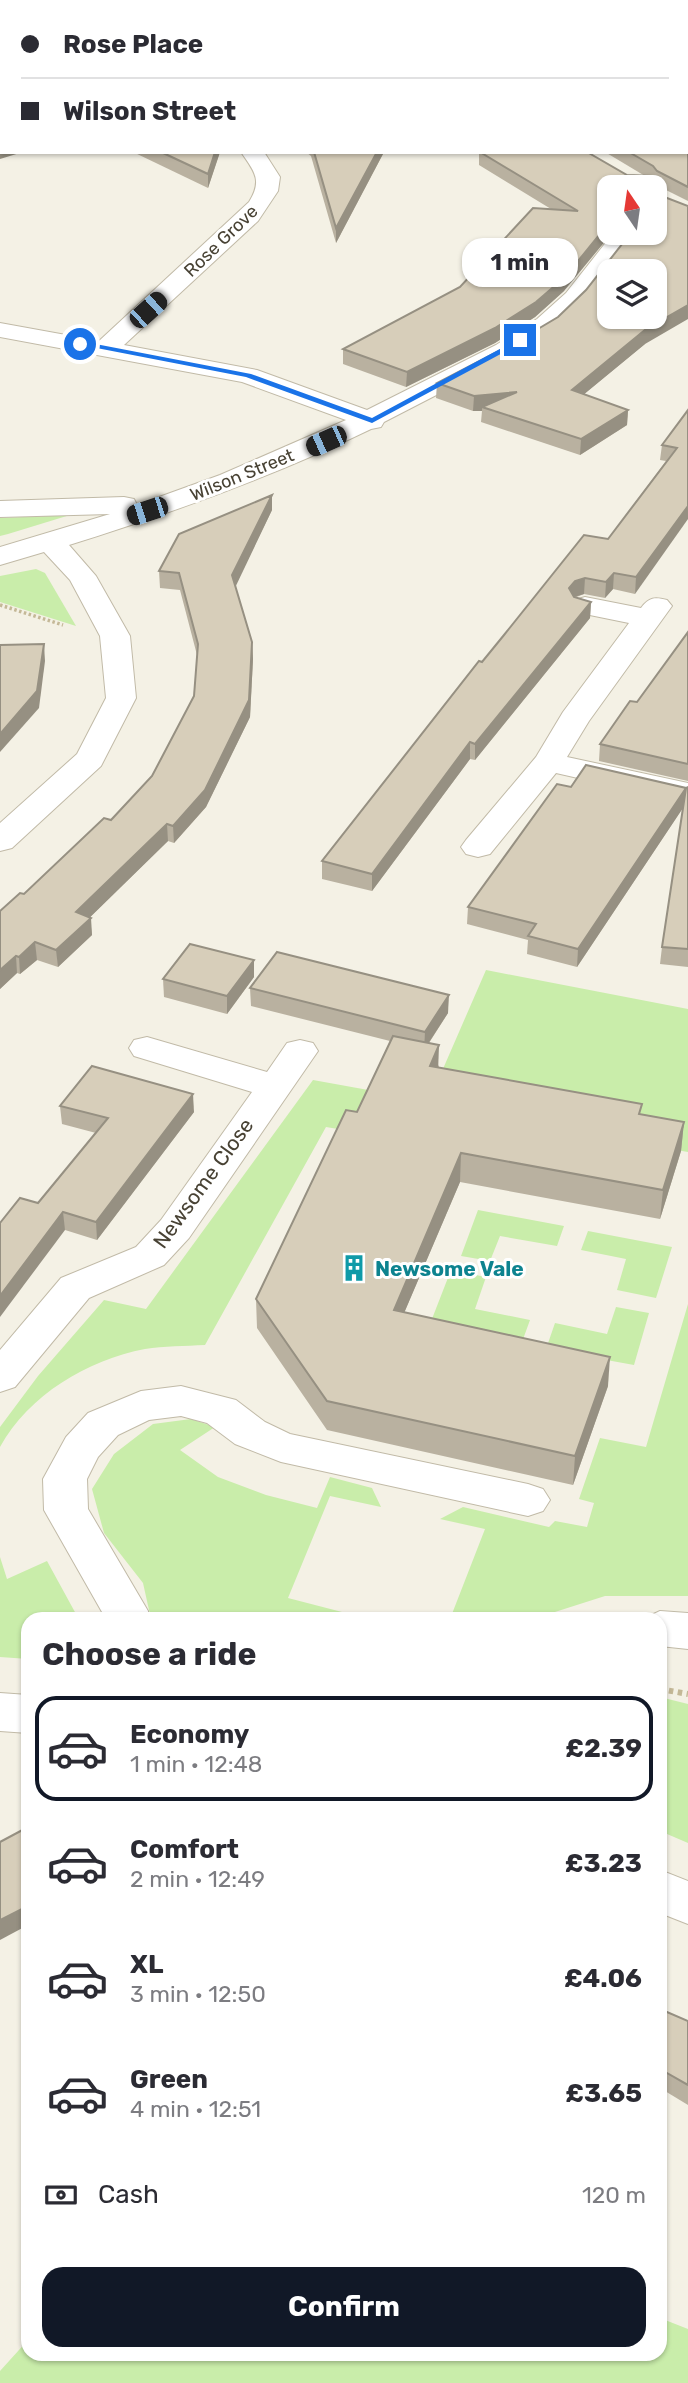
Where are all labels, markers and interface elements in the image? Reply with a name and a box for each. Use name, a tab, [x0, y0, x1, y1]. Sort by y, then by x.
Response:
text: Rose Place	[63, 29, 203, 60]
text: Wilson Street	[63, 96, 236, 127]
north arrow	[597, 175, 667, 245]
map controls	[597, 175, 667, 329]
street label: Rose Grove	[179, 200, 263, 282]
callout: 1 min	[462, 238, 578, 288]
text: 1 min	[491, 248, 549, 276]
button: layers	[597, 259, 667, 329]
car	[126, 288, 171, 332]
route end	[504, 324, 536, 356]
route start	[64, 328, 96, 360]
car	[303, 423, 350, 459]
street label: Wilson Street	[187, 444, 297, 506]
car	[124, 495, 171, 527]
street label: Newsome Close	[147, 1113, 259, 1253]
building icon: Newsome Vale	[339, 1253, 369, 1283]
place label: Newsome Vale	[375, 1256, 524, 1281]
text: Choose a ride	[42, 1635, 256, 1673]
icon: car	[46, 1717, 109, 1780]
text: Economy	[130, 1719, 249, 1750]
text: £2.39	[565, 1733, 642, 1764]
text: 1 min · 12:48	[130, 1750, 262, 1778]
icon: car	[46, 1832, 109, 1895]
text: Comfort	[130, 1834, 239, 1865]
text: £3.23	[565, 1848, 642, 1879]
text: 2 min · 12:49	[130, 1865, 265, 1893]
icon: car	[46, 1947, 109, 2010]
text: XL	[130, 1949, 163, 1980]
text: £4.06	[564, 1963, 642, 1994]
text: 3 min · 12:50	[130, 1980, 266, 2008]
icon: car	[46, 2062, 109, 2125]
text: Green	[130, 2064, 208, 2095]
text: £3.65	[565, 2078, 642, 2109]
text: 4 min · 12:51	[130, 2095, 261, 2123]
icon: cash	[42, 2176, 80, 2214]
text: Cash	[98, 2179, 159, 2210]
text: 120 m	[582, 2181, 646, 2209]
button: Confirm	[42, 2267, 646, 2347]

